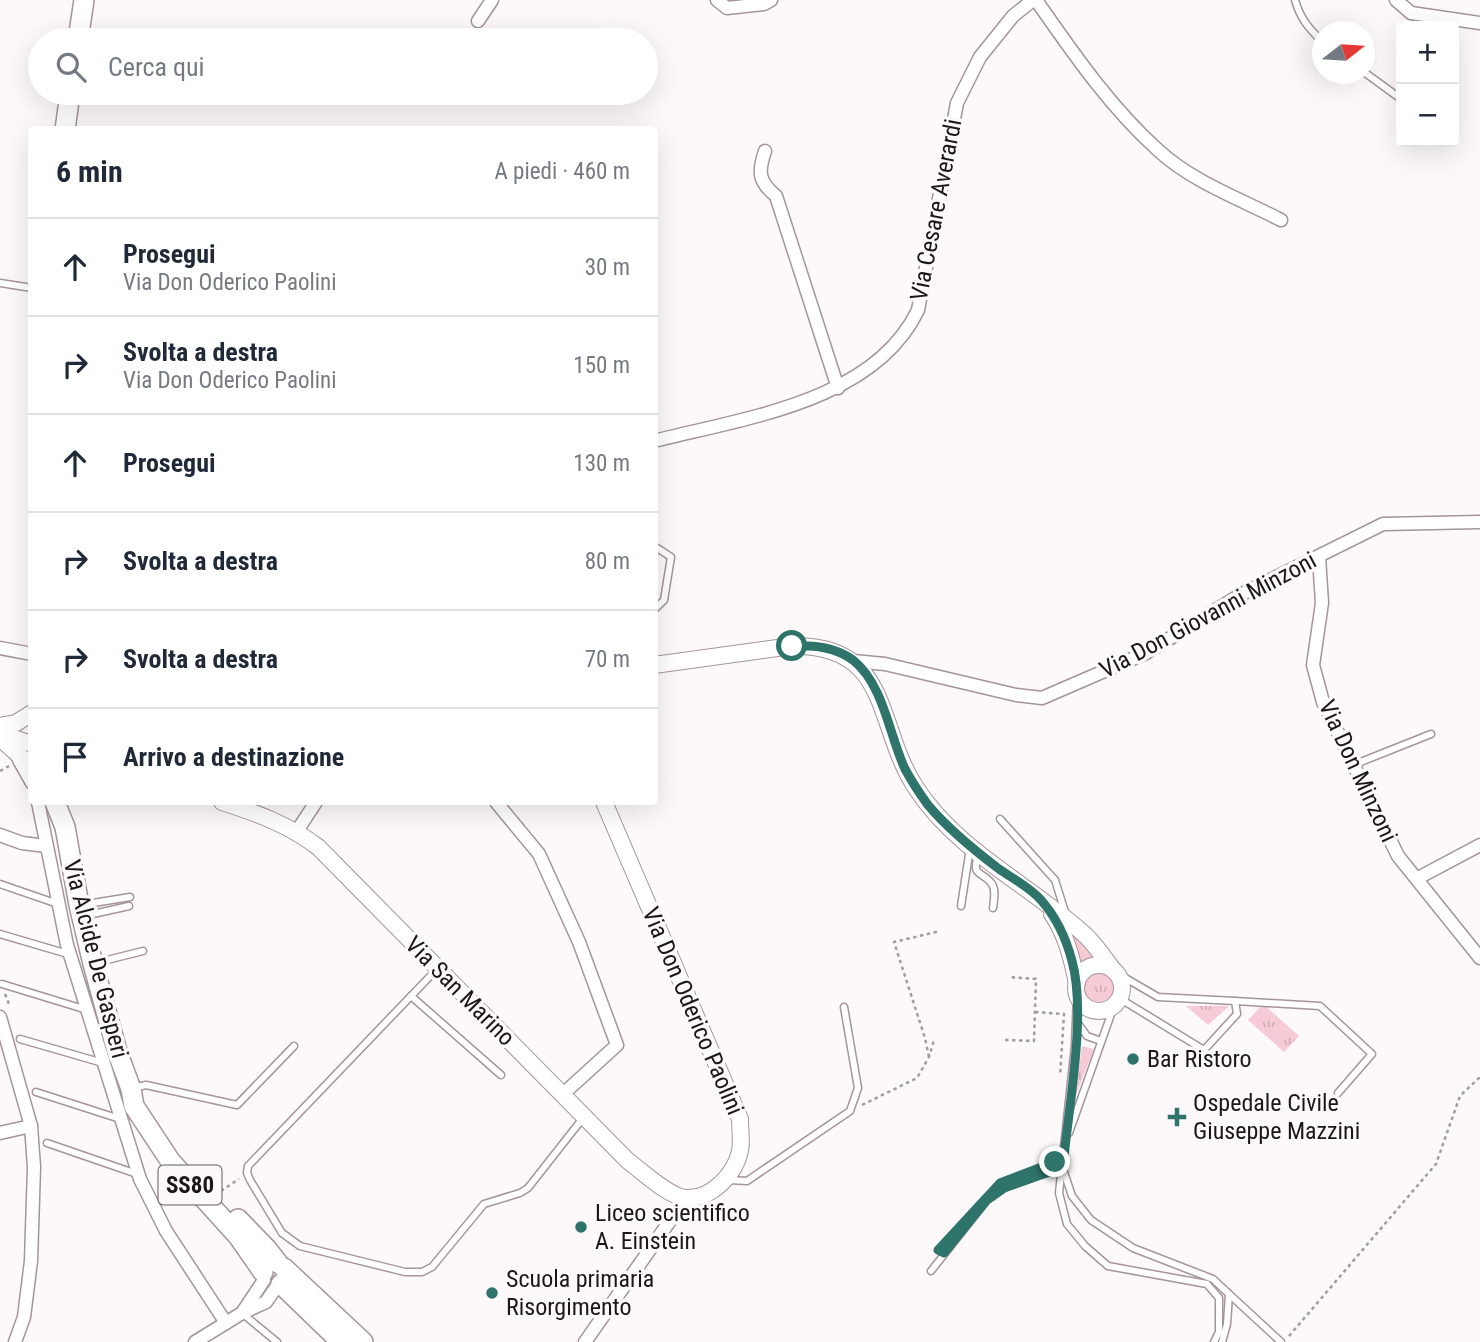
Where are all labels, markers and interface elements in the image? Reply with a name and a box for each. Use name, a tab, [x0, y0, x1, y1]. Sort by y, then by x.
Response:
north arrow	[1312, 21, 1375, 84]
map controls	[1396, 21, 1459, 147]
button: +	[1396, 21, 1459, 84]
search box	[28, 28, 658, 105]
icon: search	[52, 48, 90, 86]
text: Cerca qui	[108, 52, 205, 82]
button: −	[1396, 84, 1459, 147]
street label: Via Cesare Averardi	[905, 117, 967, 303]
text: 6 min	[56, 154, 123, 189]
text: A piedi · 460 m	[495, 158, 630, 185]
text: Prosegui	[123, 239, 216, 269]
icon: ahead	[56, 248, 94, 286]
text: 30 m	[585, 254, 630, 281]
text: Via Don Oderico Paolini	[123, 269, 336, 296]
text: Svolta a destra	[123, 337, 278, 367]
icon: right	[56, 346, 94, 384]
text: 150 m	[573, 352, 630, 379]
text: Via Don Oderico Paolini	[123, 367, 336, 394]
icon: ahead	[56, 444, 94, 482]
text: Prosegui	[123, 448, 216, 478]
text: 130 m	[573, 450, 630, 477]
icon: right	[56, 542, 94, 580]
text: Svolta a destra	[123, 546, 278, 576]
street label: Via Don Giovanni Minzoni	[1095, 546, 1321, 684]
text: 80 m	[585, 548, 630, 575]
route start	[776, 630, 807, 661]
icon: right	[56, 640, 94, 678]
text: Svolta a destra	[123, 644, 278, 674]
text: 70 m	[585, 646, 630, 673]
street label: Via Don Minzoni	[1313, 695, 1403, 847]
icon: arrive	[56, 738, 94, 776]
text: Arrivo a destinazione	[123, 742, 344, 772]
street label: Via Alcide De Gasperi	[58, 857, 134, 1061]
street label: Via Don Oderico Paolini	[637, 903, 749, 1119]
street label: Via San Marino	[399, 930, 521, 1052]
place label: Bar Ristoro	[1147, 1045, 1252, 1073]
marker: Bar Ristoro	[1125, 1051, 1141, 1067]
place label: Ospedale Civile Giuseppe Mazzini	[1193, 1089, 1360, 1145]
marker: Ospedale Civile Giuseppe Mazzini	[1167, 1107, 1187, 1127]
route end	[1039, 1146, 1070, 1177]
road number: SS80	[158, 1166, 222, 1204]
place label: Liceo scientifico A. Einstein	[595, 1199, 750, 1255]
marker: Liceo scientifico A. Einstein	[573, 1219, 589, 1235]
place label: Scuola primaria Risorgimento	[506, 1265, 654, 1321]
marker: Scuola primaria Risorgimento	[484, 1285, 500, 1301]

